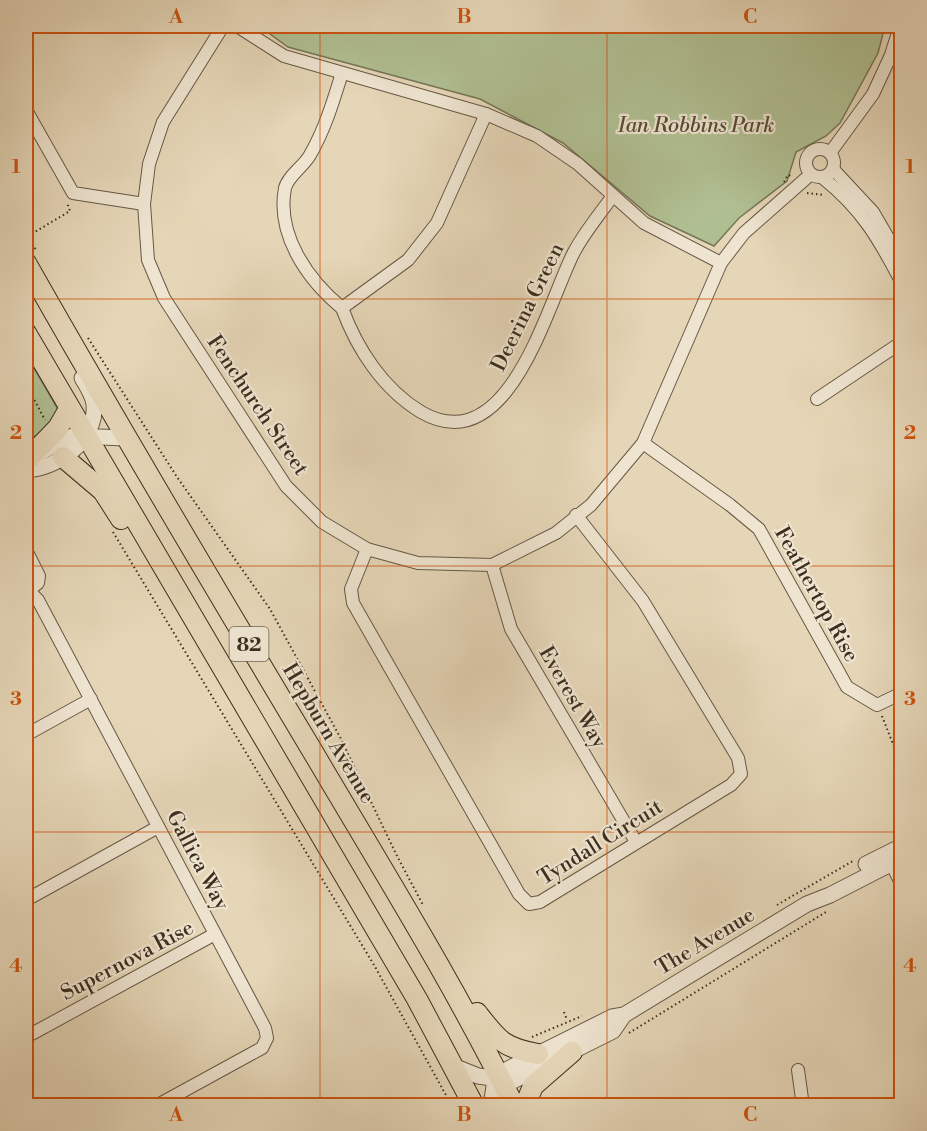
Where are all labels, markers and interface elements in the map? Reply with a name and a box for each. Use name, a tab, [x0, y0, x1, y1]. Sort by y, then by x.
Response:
text: A	[168, 5, 184, 30]
text: B	[456, 5, 472, 30]
text: C	[743, 5, 757, 30]
park label: Ian Robbins Park	[617, 113, 774, 139]
text: 1	[11, 155, 21, 180]
text: 1	[905, 155, 915, 180]
street label: Deerina Green	[486, 239, 570, 376]
street label: Fenchurch Street	[201, 330, 314, 481]
text: 2	[10, 421, 22, 446]
text: 2	[904, 421, 916, 446]
street label: Feathertop Rise	[768, 522, 864, 667]
road number: 82	[230, 627, 268, 661]
street label: Everest Way	[532, 642, 612, 754]
street label: Hepburn Avenue	[276, 659, 380, 808]
text: 3	[10, 687, 22, 712]
text: 3	[904, 687, 916, 712]
street label: Tyndall Circuit	[533, 794, 668, 891]
street label: Gallica Way	[160, 806, 235, 916]
street label: The Avenue	[651, 902, 760, 982]
street label: Supernova Rise	[57, 915, 198, 1007]
text: 4	[9, 954, 23, 979]
text: 4	[903, 954, 917, 979]
text: A	[168, 1103, 184, 1128]
text: B	[456, 1103, 472, 1128]
text: C	[743, 1103, 757, 1128]

